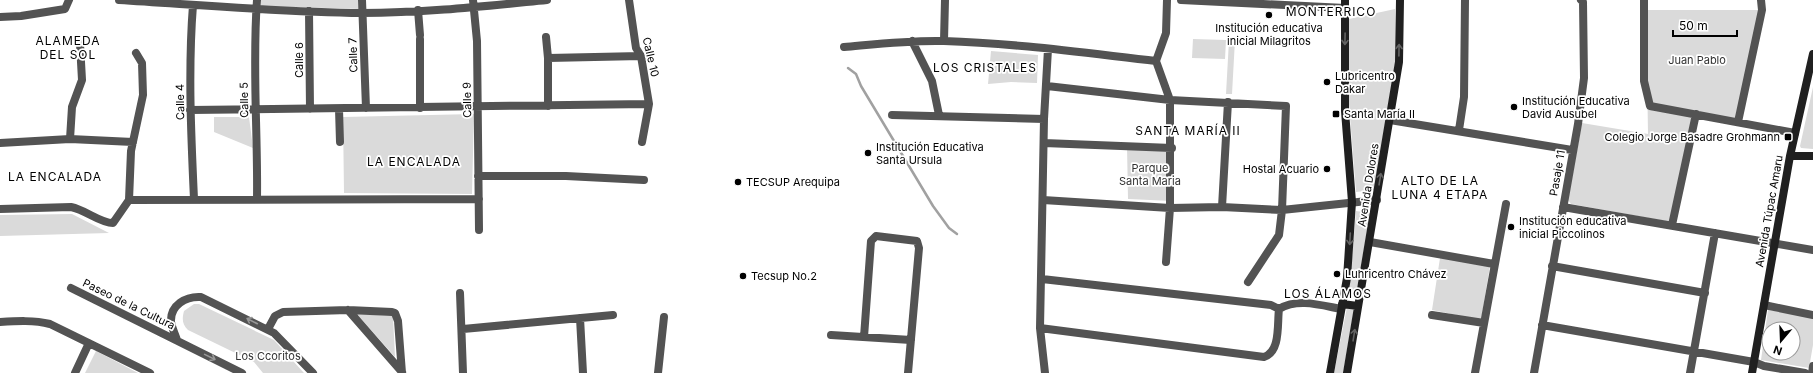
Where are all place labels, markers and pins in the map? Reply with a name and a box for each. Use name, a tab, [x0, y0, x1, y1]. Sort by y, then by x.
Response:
marker: Institución educativa inicial Milagritos	[1264, 10, 1274, 20]
place label: Institución educativa inicial Milagritos	[1215, 21, 1323, 48]
place label: Lubricentro Dakar	[1335, 69, 1395, 96]
marker: Lubricentro Dakar	[1322, 77, 1332, 87]
place label: Institución Educativa David Ausubel	[1522, 94, 1630, 121]
marker: Institución Educativa David Ausubel	[1509, 102, 1519, 112]
place label: Santa María II	[1344, 107, 1415, 121]
marker: Santa María II	[1331, 109, 1341, 119]
place label: Colegio Jorge Basadre Grohmann	[1604, 130, 1780, 144]
marker: Colegio Jorge Basadre Grohmann	[1783, 132, 1793, 142]
place label: Institución Educativa Santa Ursula	[876, 140, 984, 167]
marker: Institución Educativa Santa Ursula	[863, 148, 873, 158]
place label: Hostal Acuario	[1243, 162, 1319, 176]
marker: Hostal Acuario	[1322, 164, 1332, 174]
place label: TECSUP Arequipa	[746, 175, 840, 189]
marker: TECSUP Arequipa	[733, 177, 743, 187]
place label: Institución educativa inicial Piccolinos	[1519, 214, 1627, 241]
marker: Institución educativa inicial Piccolinos	[1506, 222, 1516, 232]
place label: Luhricentro Chávez	[1345, 267, 1447, 281]
place label: Tecsup No.2	[751, 269, 817, 283]
marker: Luhricentro Chávez	[1332, 269, 1342, 279]
marker: Tecsup No.2	[738, 271, 748, 281]

